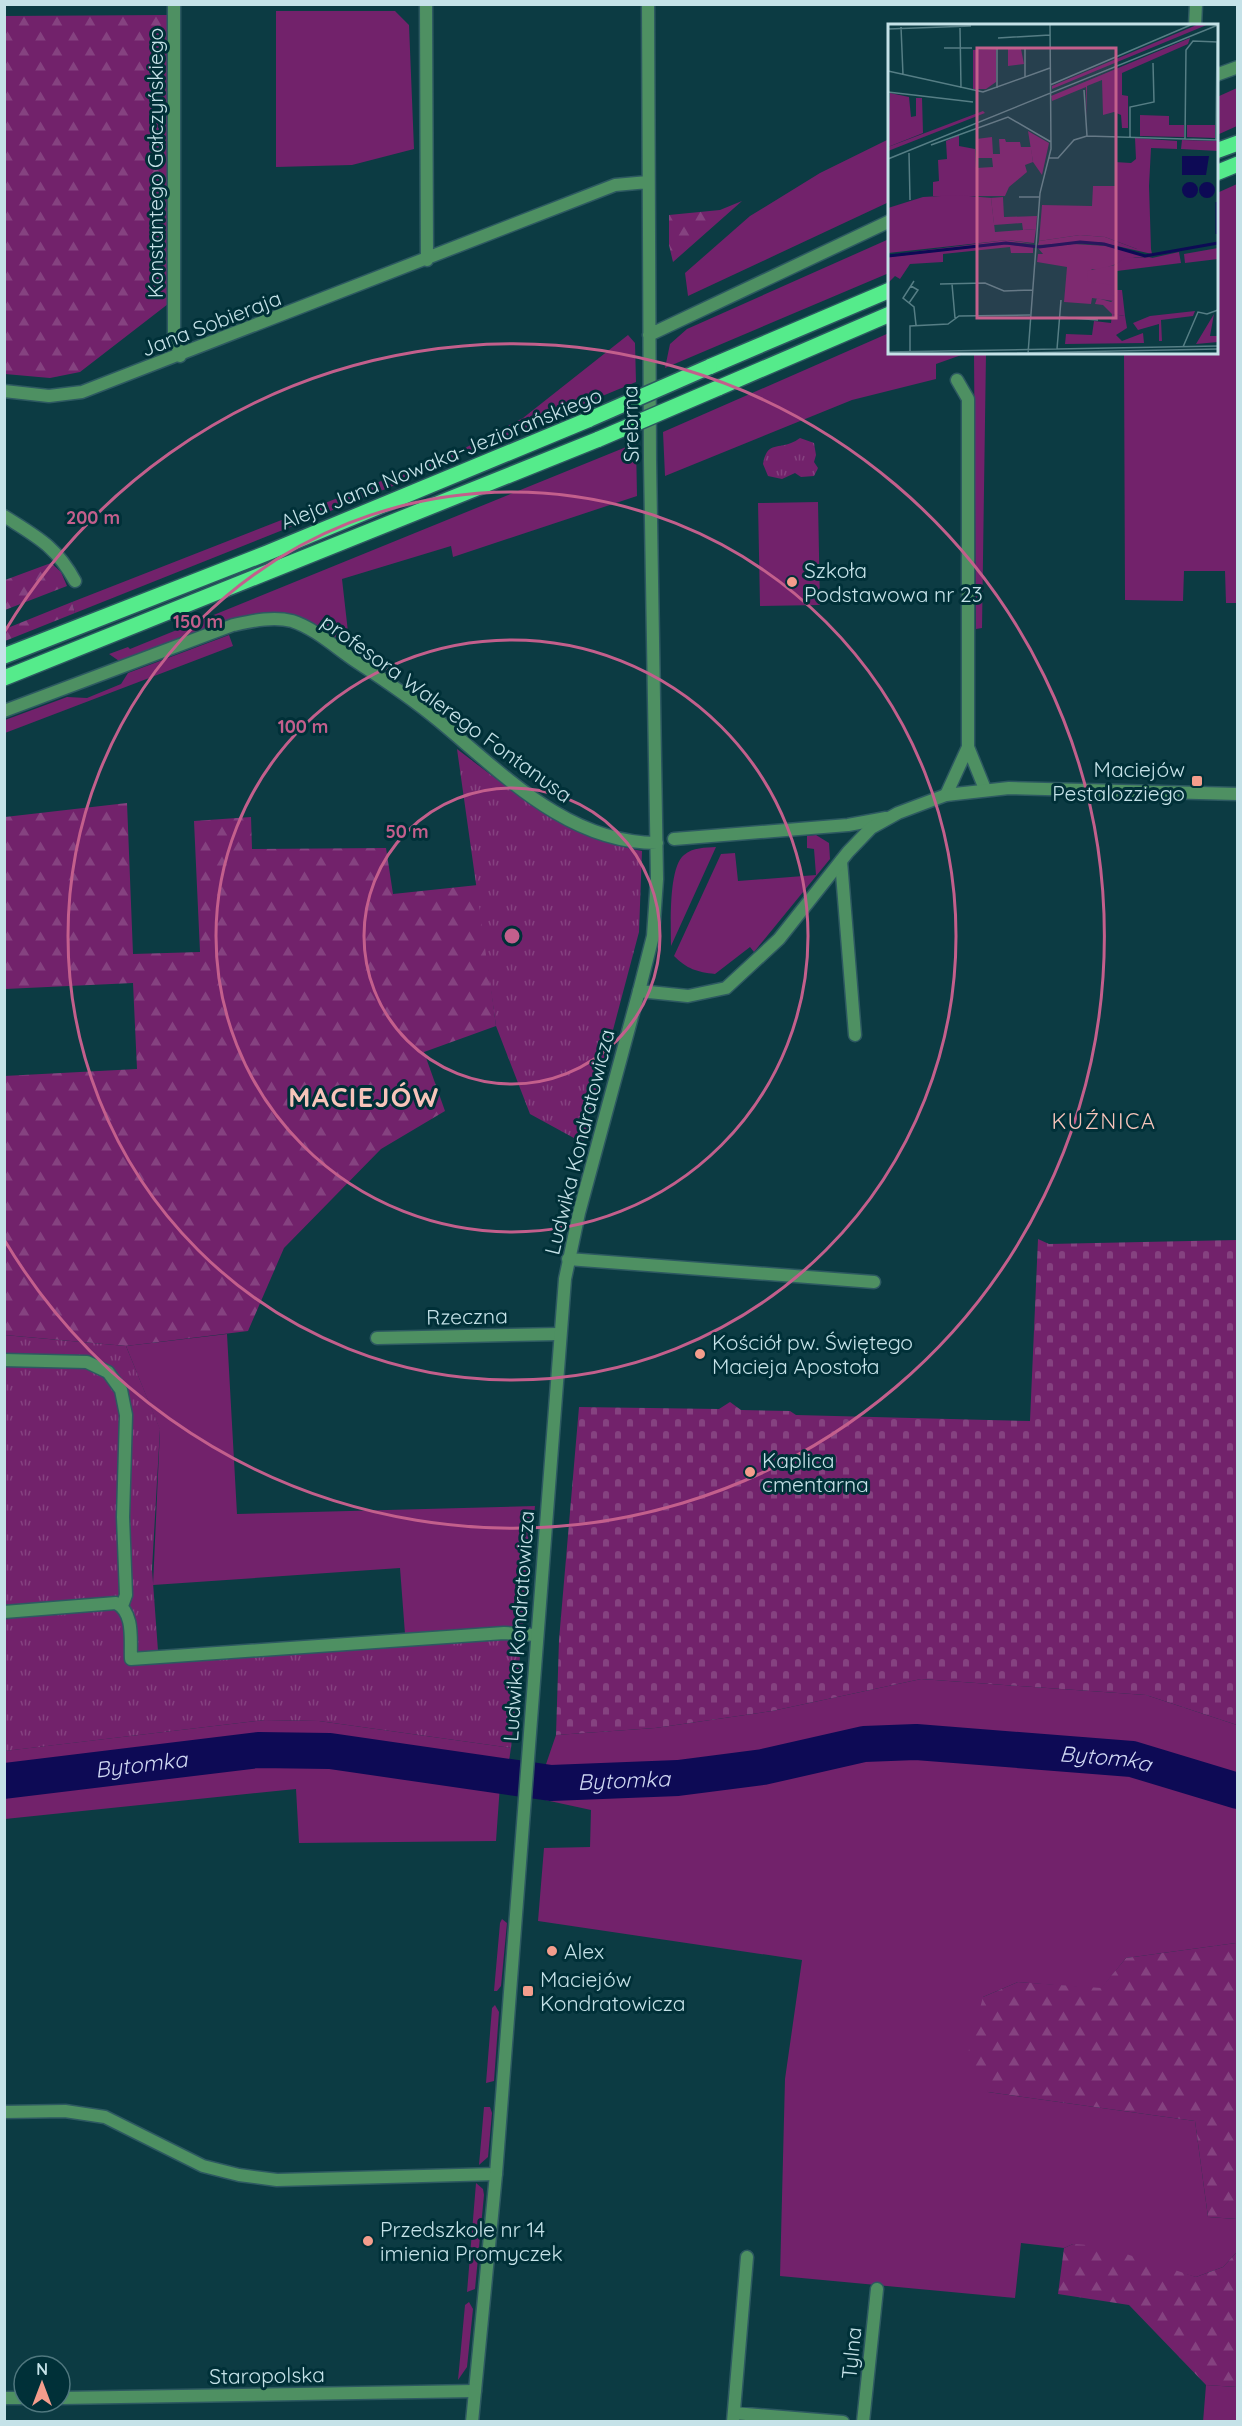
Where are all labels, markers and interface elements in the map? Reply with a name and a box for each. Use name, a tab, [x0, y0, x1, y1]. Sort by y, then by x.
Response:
inset map	[888, 24, 1218, 354]
street label: Konstantego Gałczyńskiego	[142, 28, 168, 298]
street label: Jana Sobieraja	[137, 284, 285, 362]
street label: Aleja Jana Nowaka-Jeziorańskiego	[276, 381, 606, 535]
street label: Srebrna	[616, 385, 644, 463]
text: 200 m	[66, 506, 120, 529]
place label: Szkoła Podstawowa nr 23	[804, 557, 983, 607]
marker: Szkoła Podstawowa nr 23	[785, 575, 799, 589]
street label: profesora Walerego Fontanusa	[317, 608, 577, 808]
text: 150 m	[173, 610, 223, 633]
text: 100 m	[278, 715, 328, 738]
place label: Maciejów Pestalozziego	[1052, 756, 1185, 806]
marker: Maciejów Pestalozziego	[1190, 774, 1204, 788]
text: 50 m	[385, 820, 429, 843]
centre of rings	[502, 926, 522, 946]
street label: Ludwika Kondratowicza	[538, 1027, 620, 1257]
district label: MACIEJÓW	[288, 1080, 440, 1114]
district label: KUŹNICA	[1052, 1107, 1157, 1135]
street label: Rzeczna	[426, 1302, 508, 1330]
place label: Kościół pw. Świętego Macieja Apostoła	[712, 1329, 913, 1379]
marker: Kościół pw. Świętego Macieja Apostoła	[693, 1347, 707, 1361]
place label: Kaplica cmentarna	[762, 1447, 869, 1497]
marker: Kaplica cmentarna	[743, 1465, 757, 1479]
street label: Ludwika Kondratowicza	[497, 1510, 539, 1742]
water label: Bytomka	[1059, 1739, 1157, 1779]
water label: Bytomka	[93, 1745, 190, 1784]
water label: Bytomka	[577, 1764, 672, 1796]
place label: Alex	[564, 1938, 604, 1964]
marker: Alex	[545, 1944, 559, 1958]
place label: Maciejów Kondratowicza	[540, 1966, 686, 2016]
marker: Maciejów Kondratowicza	[521, 1984, 535, 1998]
place label: Przedszkole nr 14 imienia Promyczek	[380, 2216, 563, 2266]
marker: Przedszkole nr 14 imienia Promyczek	[361, 2234, 375, 2248]
street label: Tylna	[835, 2326, 867, 2380]
north arrow	[12, 2354, 72, 2414]
text: N	[36, 2359, 48, 2379]
street label: Staropolska	[209, 2361, 325, 2389]

